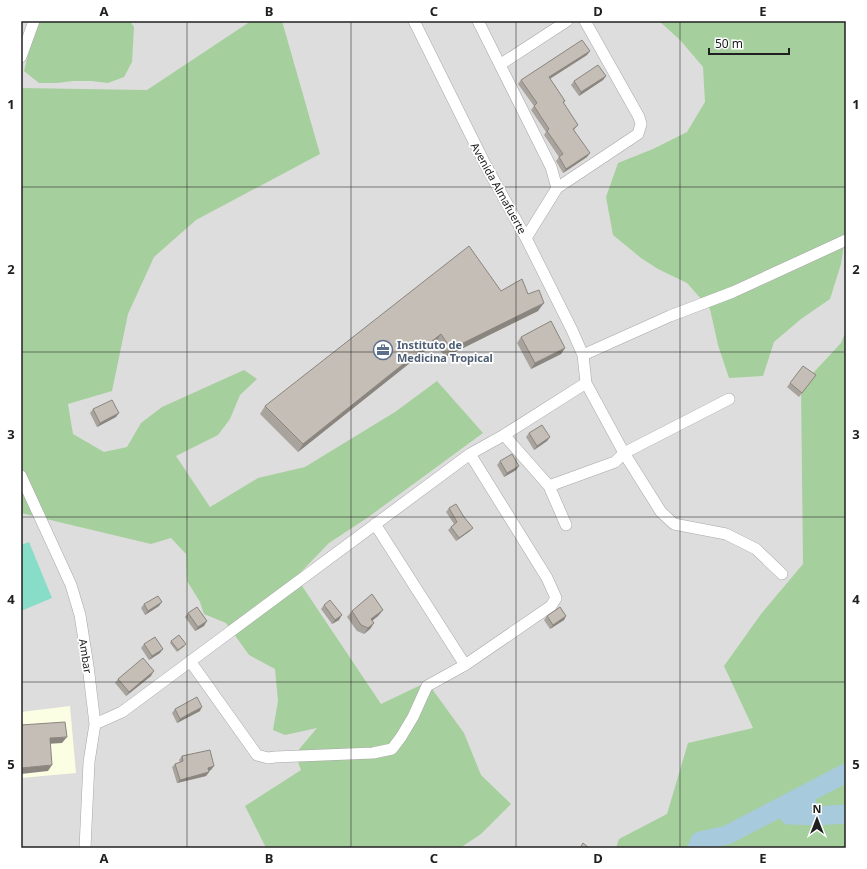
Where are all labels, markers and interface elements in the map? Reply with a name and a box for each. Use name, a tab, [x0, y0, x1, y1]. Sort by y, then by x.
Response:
text: A	[100, 2, 109, 20]
text: B	[265, 2, 273, 20]
text: C	[430, 2, 438, 20]
text: D	[593, 2, 603, 20]
text: E	[759, 2, 767, 20]
scale bar	[709, 30, 789, 56]
text: 50 m	[715, 35, 743, 52]
text: 1	[7, 95, 15, 113]
text: 1	[852, 95, 860, 113]
street label: Avenida Almafuerte	[468, 140, 530, 236]
text: 2	[7, 260, 15, 278]
text: 2	[852, 260, 860, 278]
place label: Instituto de Medicina Tropical	[397, 337, 493, 365]
office icon: Instituto de Medicina Tropical	[372, 339, 394, 361]
text: 3	[7, 425, 15, 443]
text: 3	[852, 425, 860, 443]
text: 4	[7, 590, 15, 608]
text: 4	[852, 590, 860, 608]
street label: Ambar	[76, 638, 96, 675]
text: 5	[7, 755, 15, 773]
text: 5	[852, 755, 860, 773]
north arrow	[797, 799, 837, 839]
text: N	[813, 801, 821, 816]
text: A	[100, 849, 109, 867]
text: B	[265, 849, 273, 867]
text: C	[430, 849, 438, 867]
text: D	[593, 849, 603, 867]
text: E	[759, 849, 767, 867]

